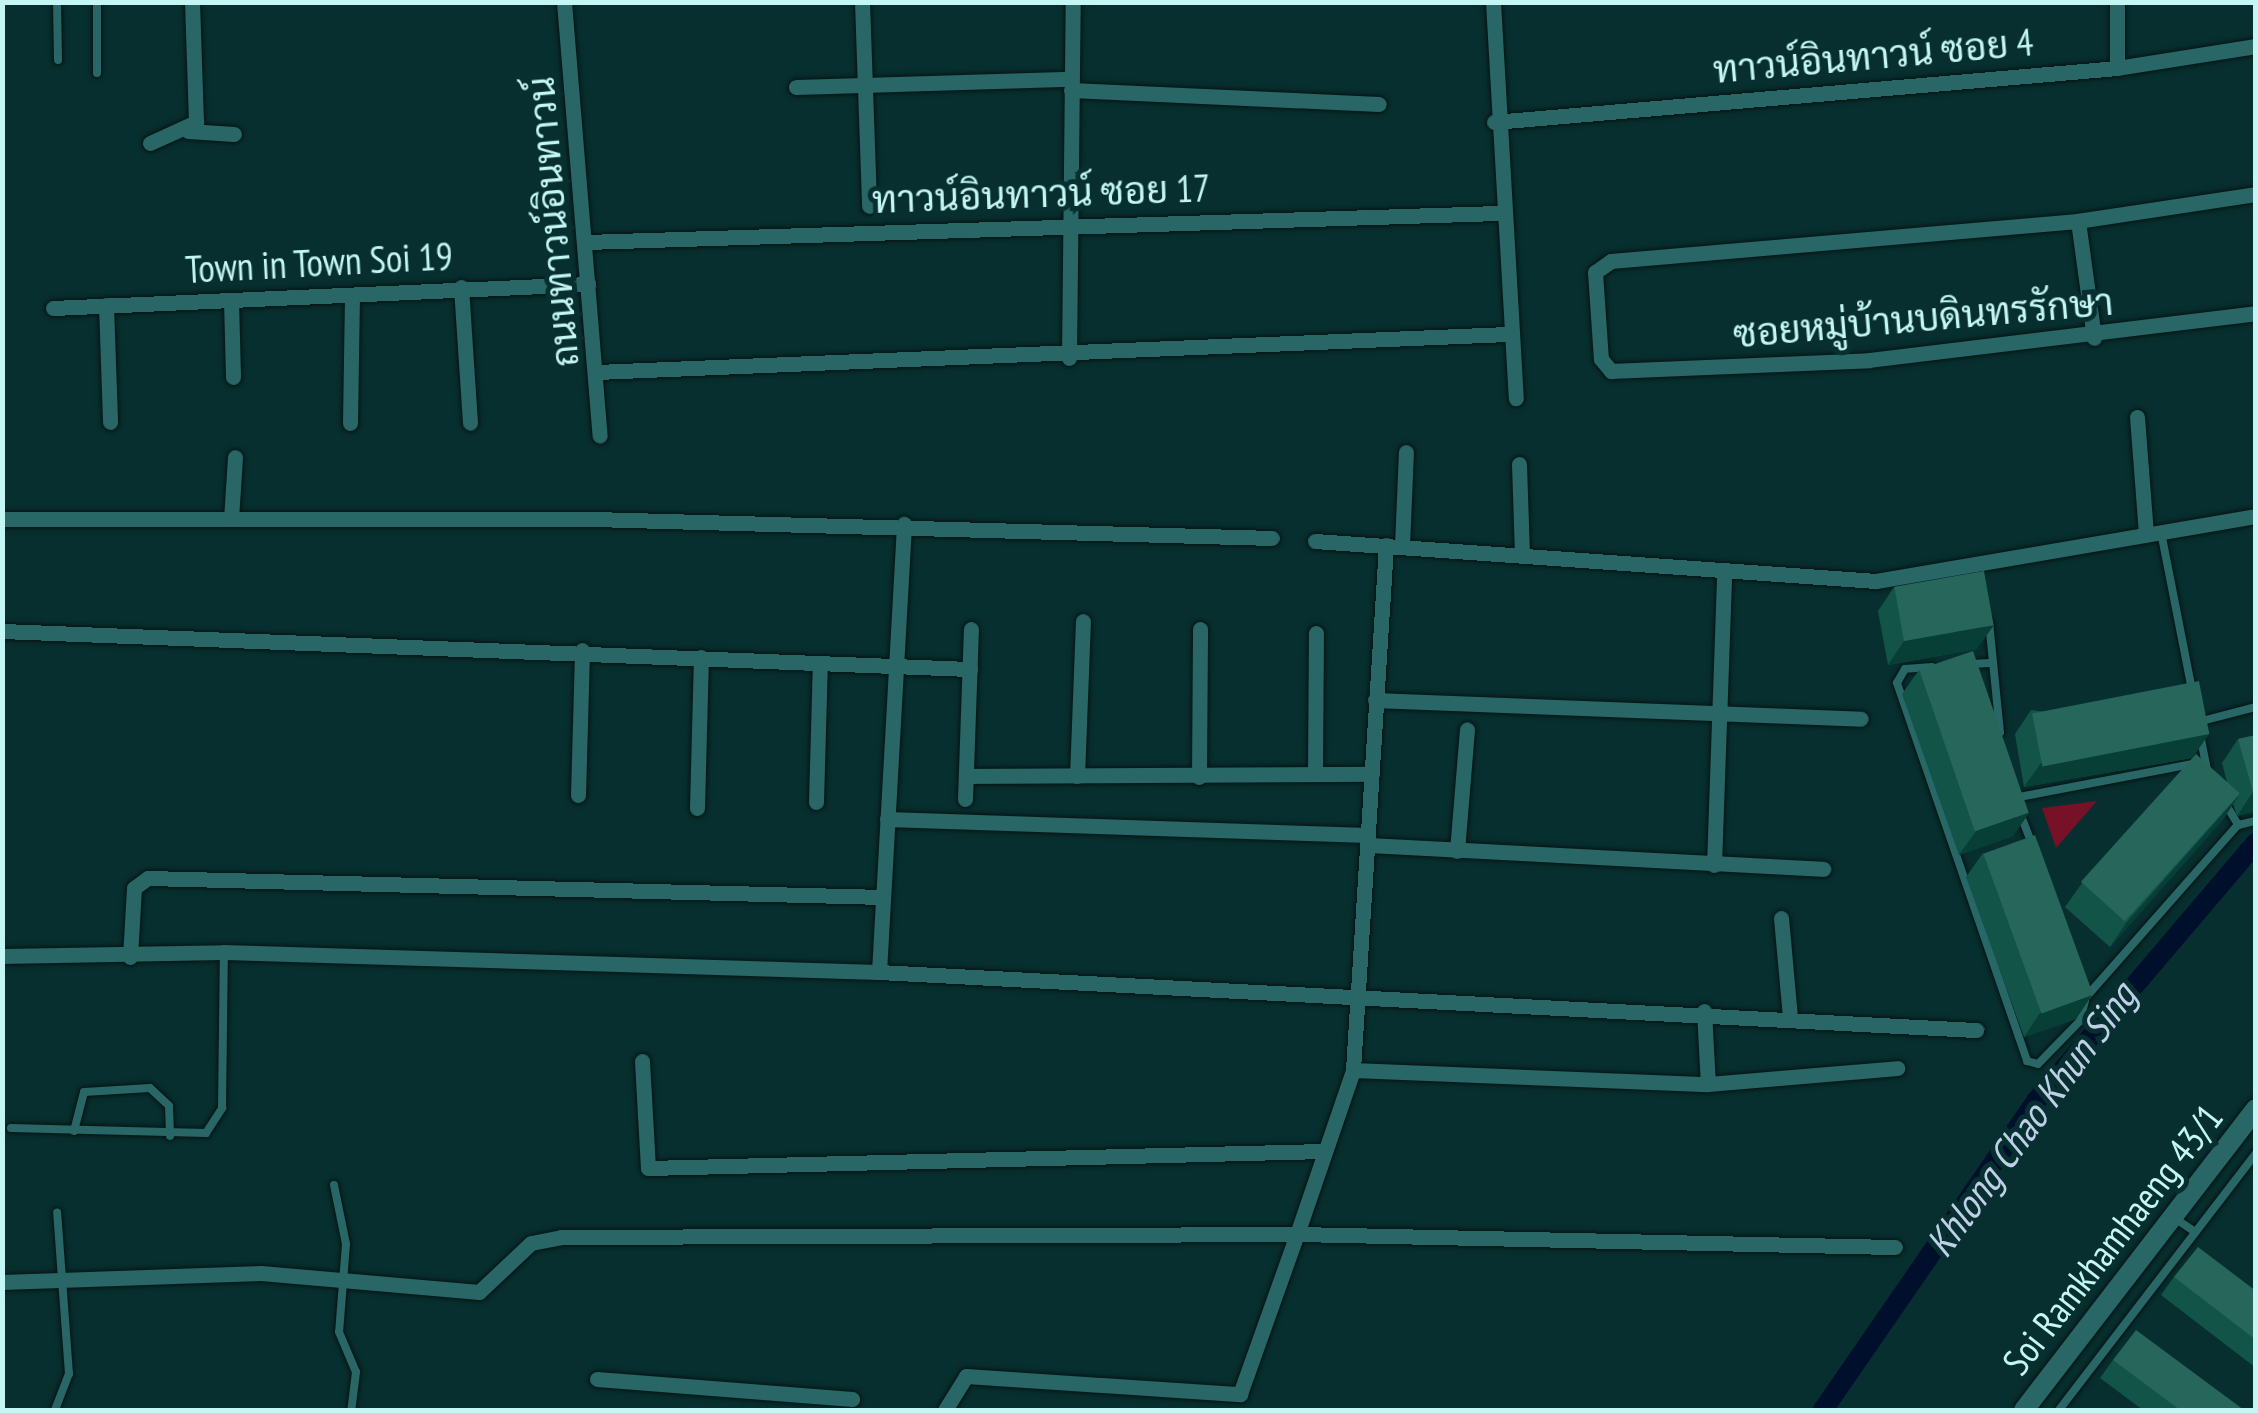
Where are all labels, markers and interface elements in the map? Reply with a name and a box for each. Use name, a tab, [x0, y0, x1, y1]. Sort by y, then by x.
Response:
street label: ทาวน์อินทาวน์ ซอย 4	[1711, 18, 2035, 92]
street label: ถนนทาวน์อินทาวน์	[517, 75, 587, 369]
street label: ทาวน์อินทาวน์ ซอย 17	[871, 164, 1211, 222]
street label: Town in Town Soi 19	[184, 232, 454, 292]
street label: ซอยหมู่บ้านบดินทรรักษา	[1731, 278, 2115, 356]
water label: Khlong Chao Khun Sing	[1915, 973, 2145, 1265]
street label: Soi Ramkhamhaeng 43/1	[1992, 1095, 2232, 1383]

